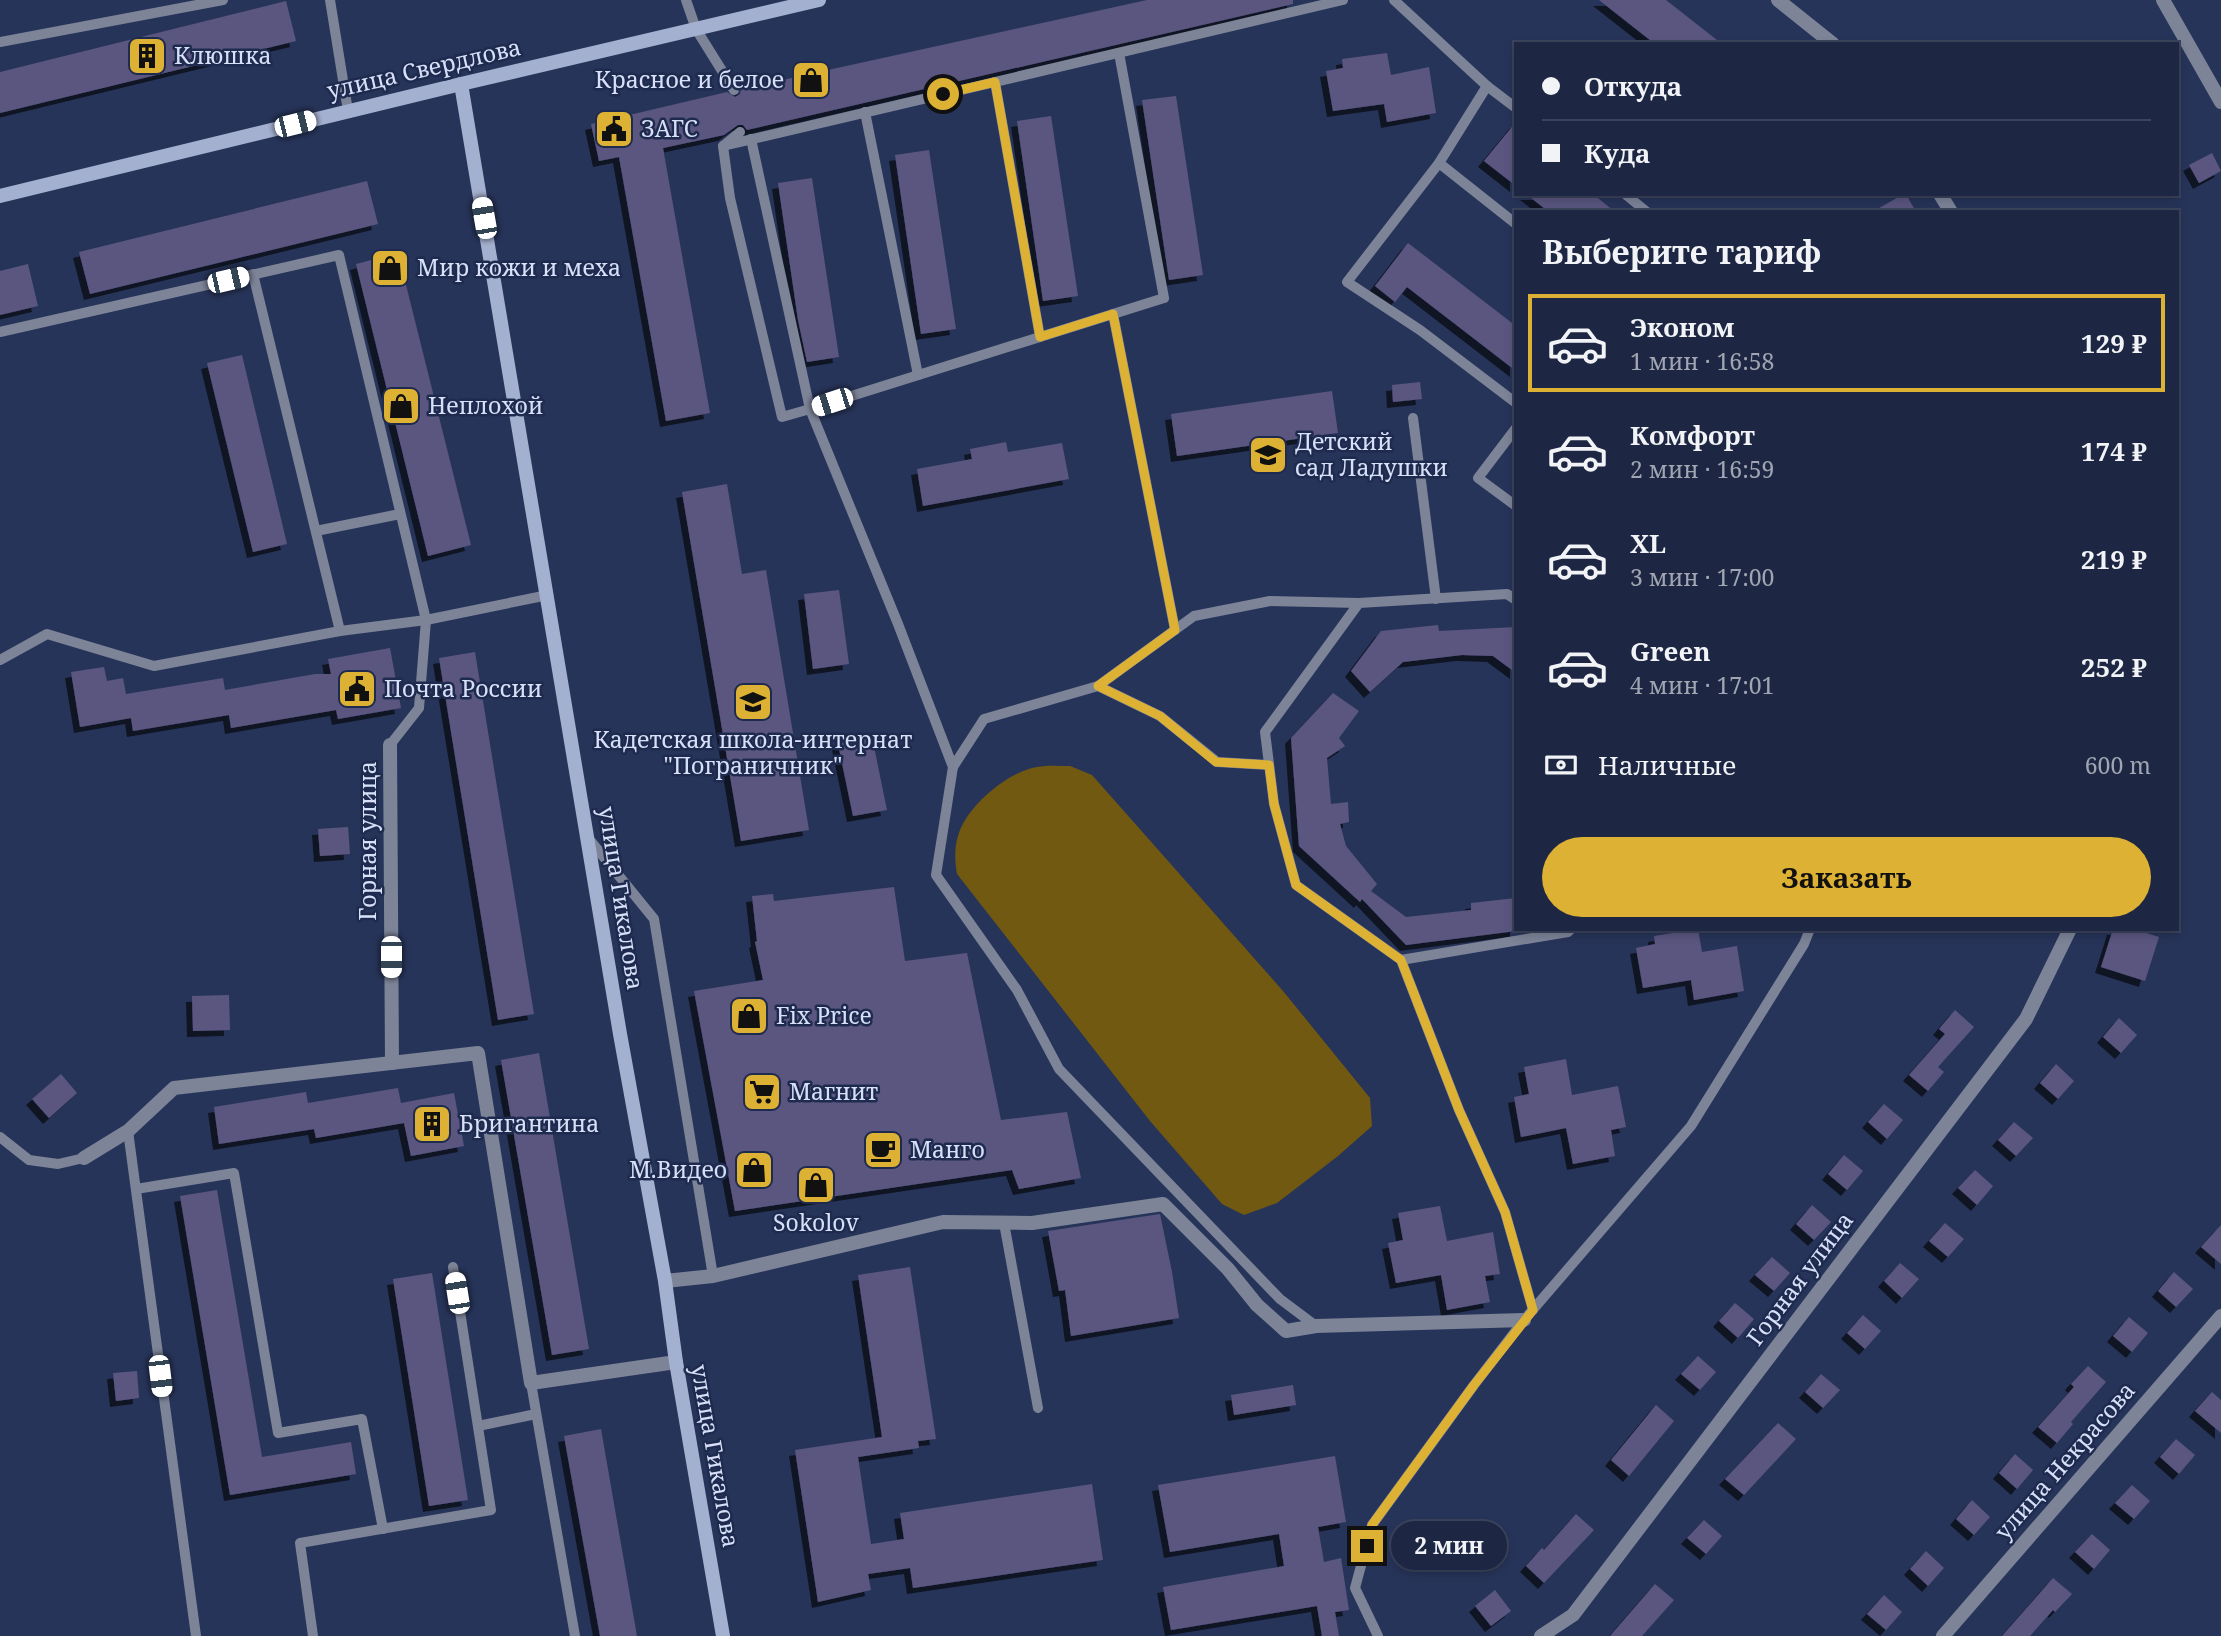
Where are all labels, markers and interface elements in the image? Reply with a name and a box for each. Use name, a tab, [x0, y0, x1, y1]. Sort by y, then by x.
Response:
street label: улица Свердлова	[324, 30, 524, 106]
building icon: Клюшка	[126, 35, 168, 77]
place label: Клюшка	[174, 39, 272, 71]
shop icon: Красное и белое	[790, 59, 832, 101]
place label: Красное и белое	[595, 63, 784, 95]
text: Откуда	[1584, 68, 1682, 104]
route start	[927, 78, 959, 110]
public building icon: ЗАГС	[593, 108, 635, 150]
car	[273, 109, 318, 139]
place label: ЗАГС	[641, 112, 698, 144]
text: Куда	[1584, 135, 1650, 171]
car	[471, 195, 498, 241]
text: Выберите тариф	[1542, 230, 1821, 273]
shop icon: Мир кожи и меха	[369, 247, 411, 289]
place label: Мир кожи и меха	[417, 251, 621, 283]
car	[206, 265, 251, 295]
text: Эконом	[1630, 309, 1734, 345]
icon: car	[1546, 312, 1609, 375]
text: 129 ₽	[2081, 325, 2147, 361]
text: 1 мин · 16:58	[1630, 345, 1774, 377]
shop icon: Неплохой	[380, 385, 422, 427]
car	[809, 386, 856, 418]
place label: Неплохой	[428, 389, 543, 421]
text: Комфорт	[1630, 417, 1755, 453]
icon: car	[1546, 420, 1609, 483]
place label: Детский сад Ладушки	[1295, 425, 1448, 483]
text: 174 ₽	[2081, 433, 2147, 469]
school or university icon: Детский сад Ладушки	[1247, 434, 1289, 476]
text: 2 мин · 16:59	[1630, 453, 1774, 485]
text: XL	[1630, 525, 1666, 561]
icon: car	[1546, 528, 1609, 591]
text: 219 ₽	[2081, 541, 2147, 577]
text: 3 мин · 17:00	[1630, 561, 1774, 593]
text: Green	[1630, 633, 1711, 669]
icon: car	[1546, 636, 1609, 699]
text: 252 ₽	[2081, 649, 2147, 685]
public building icon: Почта России	[336, 668, 378, 710]
text: 4 мин · 17:01	[1630, 669, 1774, 701]
place label: Почта России	[384, 672, 542, 704]
school or university icon: Кадетская школа-интернат "Пограничник"	[732, 681, 774, 723]
place label: Кадетская школа-интернат "Пограничник"	[594, 723, 912, 781]
icon: cash	[1542, 746, 1580, 784]
text: Наличные	[1598, 747, 1736, 783]
text: 600 m	[2085, 749, 2151, 781]
street label: Горная улица	[351, 761, 383, 921]
street label: улица Гикалова	[592, 804, 652, 992]
button: Заказать	[1542, 837, 2151, 917]
car	[381, 936, 402, 978]
shop icon: Fix Price	[728, 995, 770, 1037]
place label: Fix Price	[776, 999, 872, 1031]
supermarket icon: Магнит	[741, 1071, 783, 1113]
place label: Магнит	[789, 1075, 878, 1107]
building icon: Бригантина	[411, 1103, 453, 1145]
place label: Бригантина	[459, 1107, 599, 1139]
cafe icon: Манго	[862, 1129, 904, 1171]
place label: Манго	[910, 1133, 985, 1165]
shop icon: М.Видео	[733, 1149, 775, 1191]
place label: М.Видео	[629, 1153, 727, 1185]
shop icon: Sokolov	[795, 1164, 837, 1206]
street label: Горная улица	[1738, 1205, 1860, 1352]
place label: Sokolov	[773, 1206, 860, 1238]
car	[444, 1271, 471, 1315]
car	[148, 1354, 173, 1398]
street label: улица Гикалова	[684, 1362, 748, 1550]
street label: улица Некрасова	[1987, 1375, 2142, 1546]
callout: 2 мин	[1392, 1522, 1507, 1570]
text: 2 мин	[1414, 1529, 1484, 1561]
route end	[1351, 1530, 1383, 1562]

